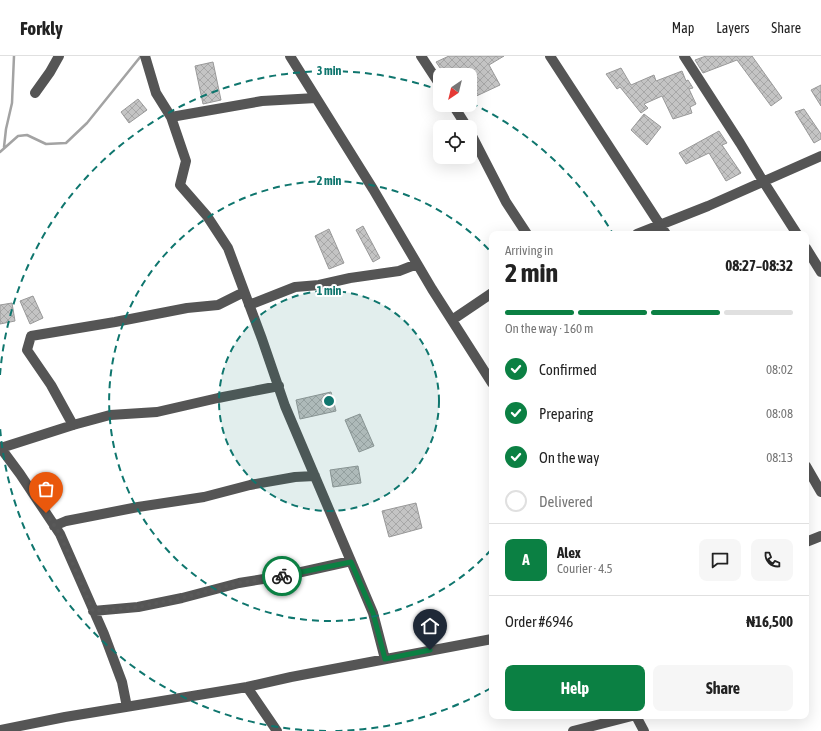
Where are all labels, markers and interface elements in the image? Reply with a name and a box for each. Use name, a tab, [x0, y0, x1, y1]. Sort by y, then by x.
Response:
text: Forkly	[20, 17, 63, 39]
text: Map	[672, 20, 694, 36]
text: Layers	[716, 20, 749, 36]
text: Share	[771, 20, 801, 36]
text: 3 min	[317, 64, 341, 78]
north arrow	[433, 68, 477, 112]
map controls	[433, 68, 477, 164]
button: locate	[433, 120, 477, 164]
text: 2 min	[317, 174, 341, 188]
text: Arriving in	[505, 243, 553, 258]
text: 08:27–08:32	[725, 257, 793, 274]
text: 2 min	[505, 258, 558, 288]
text: 1 min	[317, 284, 341, 298]
text: On the way · 160 m	[505, 321, 593, 336]
icon: check	[505, 358, 527, 380]
text: Confirmed	[539, 361, 597, 378]
text: 08:02	[766, 362, 793, 377]
centre of rings	[322, 394, 336, 408]
icon: check	[505, 402, 527, 424]
text: Preparing	[539, 405, 593, 422]
text: 08:08	[766, 406, 793, 421]
icon: check	[505, 446, 527, 468]
text: On the way	[539, 449, 600, 466]
text: 08:13	[766, 450, 793, 465]
pin	[29, 472, 63, 513]
icon: bag	[35, 478, 57, 500]
text: Delivered	[539, 493, 593, 510]
button: chat	[699, 539, 741, 581]
button: phone	[751, 539, 793, 581]
text: Alex	[557, 544, 581, 561]
text: A	[522, 551, 530, 568]
courier	[262, 556, 302, 596]
text: Courier · 4.5	[557, 561, 613, 576]
icon: bike	[271, 565, 293, 587]
pin	[413, 609, 447, 650]
text: Order #6946	[505, 613, 573, 630]
text: ₦16,500	[746, 613, 793, 630]
icon: home	[419, 615, 441, 637]
button: Help	[505, 665, 645, 711]
button: Share	[653, 665, 793, 711]

